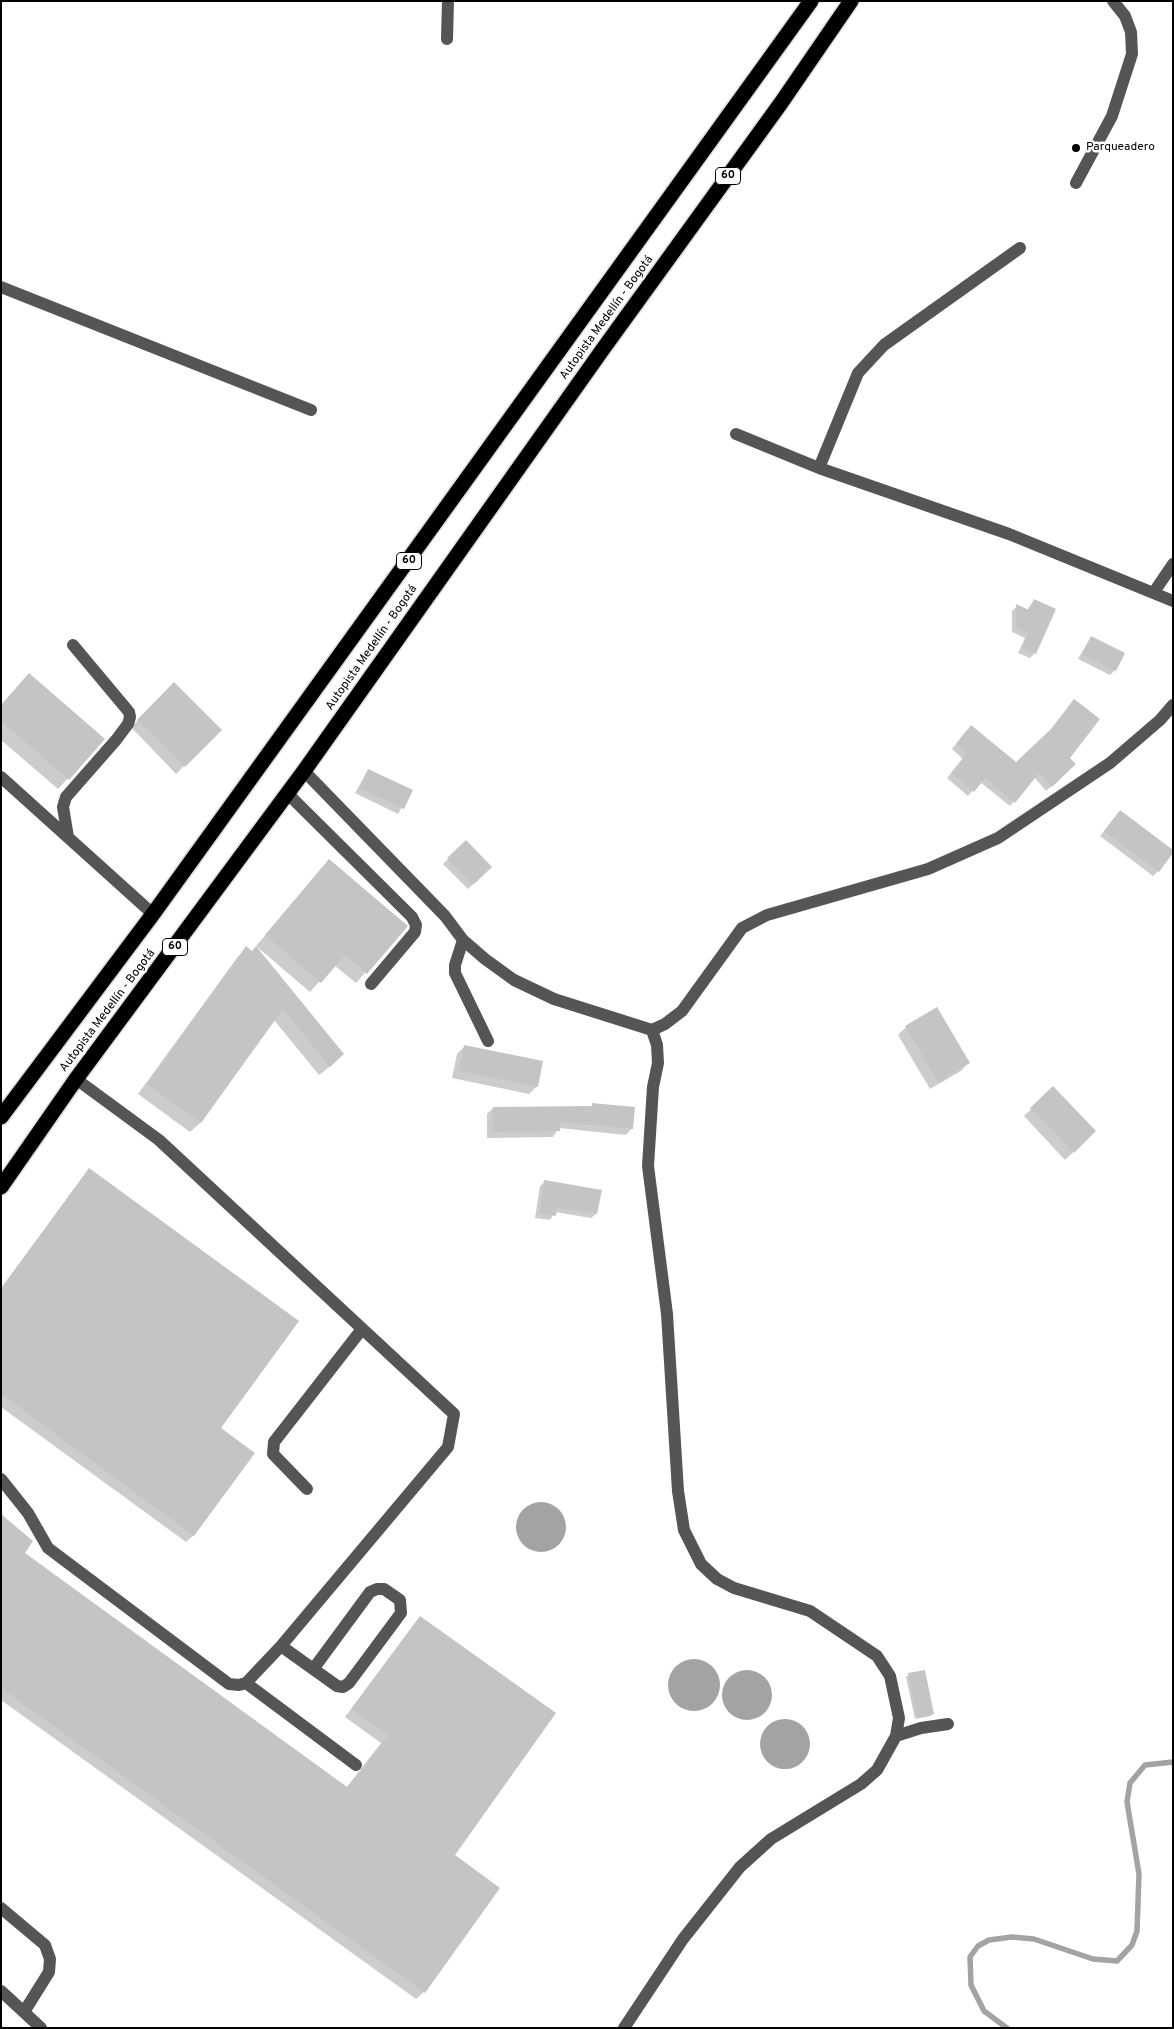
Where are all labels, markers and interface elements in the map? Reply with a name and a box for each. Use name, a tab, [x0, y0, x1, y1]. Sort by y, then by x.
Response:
place label: Parqueadero	[1086, 141, 1155, 155]
marker: Parqueadero	[1070, 142, 1082, 154]
road number: 60	[716, 168, 740, 185]
street label: Autopista Medellín - Bogotá	[557, 253, 657, 383]
road number: 60	[396, 552, 422, 570]
street label: Autopista Medellín - Bogotá	[323, 583, 421, 713]
road number: 60	[162, 939, 188, 956]
street label: Autopista Medellín - Bogotá	[57, 947, 159, 1075]

